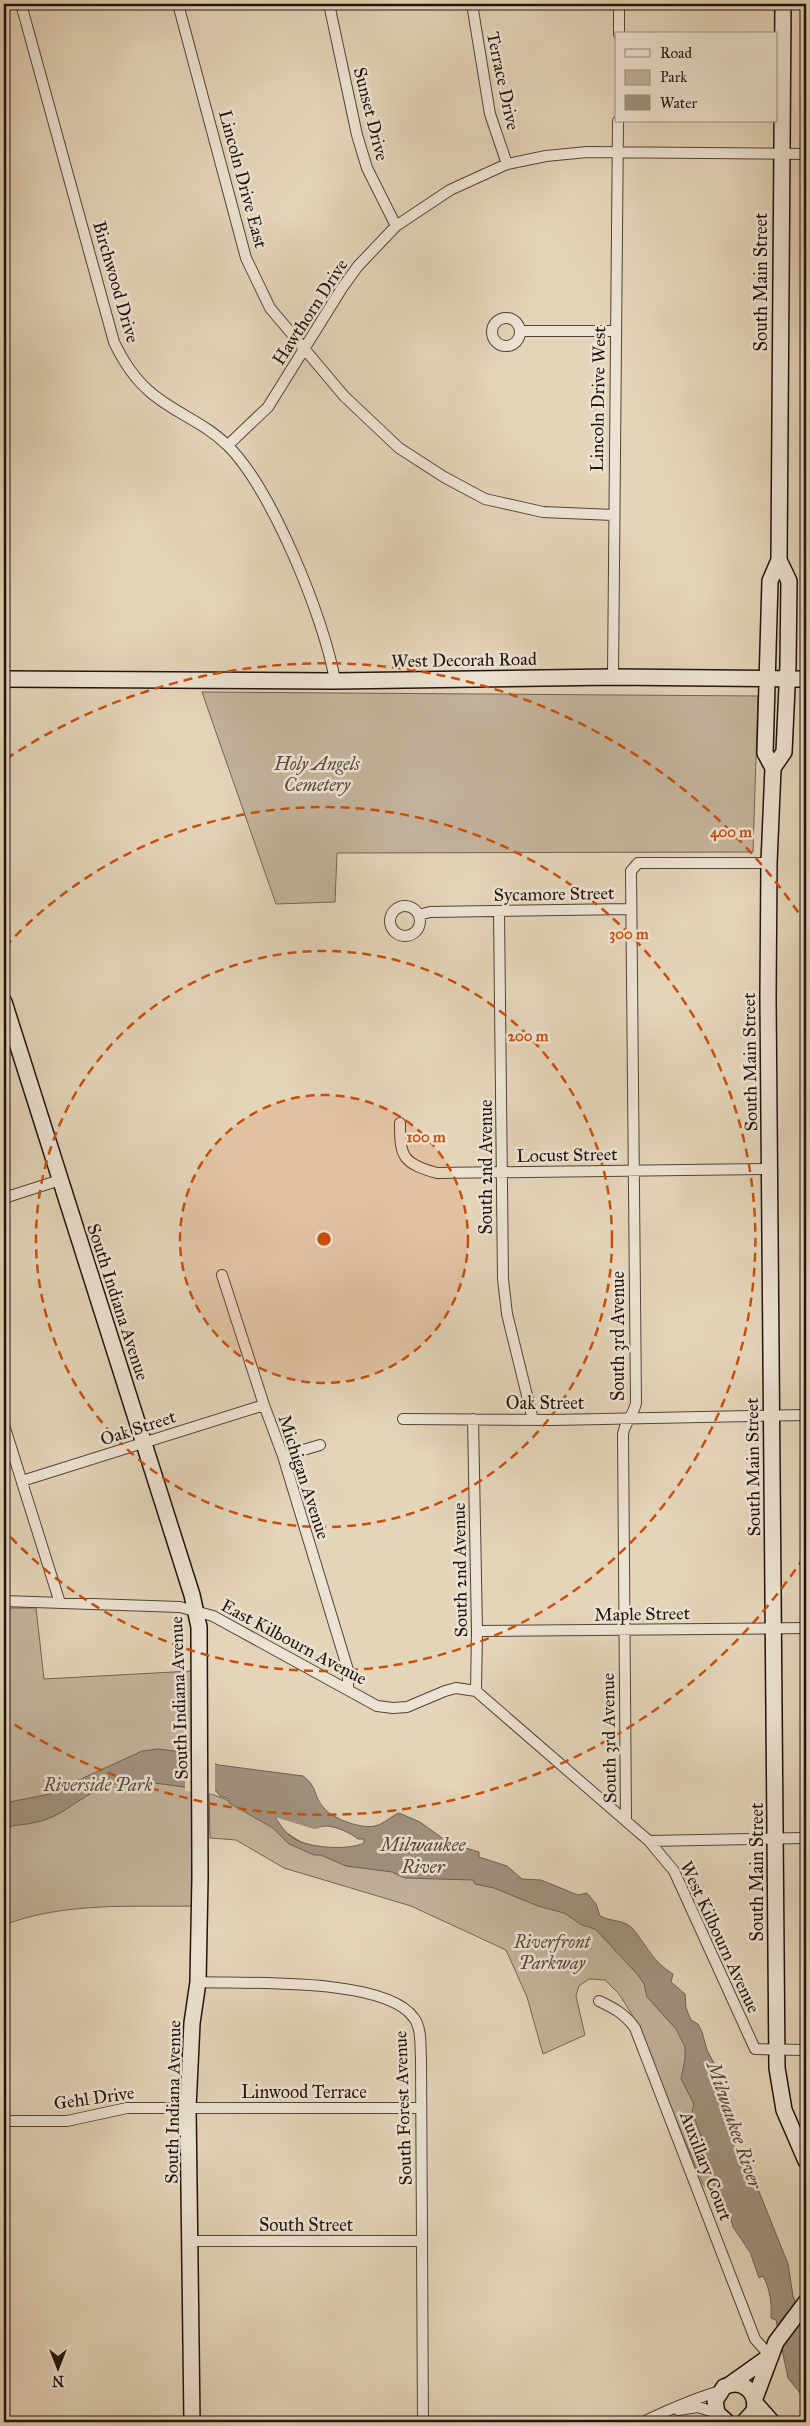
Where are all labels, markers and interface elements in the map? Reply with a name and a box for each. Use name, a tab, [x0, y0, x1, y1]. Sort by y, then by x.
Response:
street label: Terrace Drive	[482, 30, 524, 132]
legend	[615, 32, 778, 122]
text: Road	[660, 44, 692, 62]
street label: Sunset Drive	[349, 65, 393, 163]
text: Park	[660, 68, 687, 86]
text: Water	[660, 94, 697, 112]
street label: Lincoln Drive East	[214, 108, 272, 251]
street label: South Main Street	[750, 212, 772, 351]
street label: Birchwood Drive	[88, 219, 144, 345]
street label: Hawthorn Drive	[267, 255, 353, 369]
street label: Lincoln Drive West	[586, 325, 610, 472]
street label: West Decorah Road	[391, 648, 537, 672]
park label: Holy Angels Cemetery	[273, 753, 361, 796]
text: 400 m	[710, 823, 752, 842]
street label: Sycamore Street	[493, 882, 615, 906]
text: 300 m	[609, 925, 649, 944]
street label: South Main Street	[738, 992, 762, 1132]
text: 200 m	[508, 1027, 549, 1045]
street label: South 2nd Avenue	[475, 1100, 497, 1234]
text: 100 m	[406, 1128, 446, 1146]
street label: Locust Street	[516, 1143, 618, 1167]
street label: South Indiana Avenue	[82, 1221, 154, 1383]
centre of rings	[315, 1230, 333, 1248]
street label: South 3rd Avenue	[607, 1271, 629, 1401]
street label: Oak Street	[506, 1392, 585, 1414]
street label: South Main Street	[741, 1397, 765, 1537]
street label: Oak Street	[97, 1405, 179, 1451]
street label: Michigan Avenue	[273, 1412, 334, 1542]
street label: South 2nd Avenue	[448, 1502, 472, 1638]
street label: East Kilbourn Avenue	[217, 1594, 371, 1690]
street label: Maple Street	[594, 1602, 691, 1626]
street label: South Indiana Avenue	[165, 1616, 193, 1780]
street label: South 3rd Avenue	[597, 1673, 621, 1803]
park label: Riverside Park	[43, 1774, 152, 1796]
street label: South Main Street	[746, 1802, 768, 1941]
water label: Milwaukee River	[378, 1833, 467, 1878]
street label: West Kilbourn Avenue	[675, 1857, 765, 2017]
park label: Riverfront Parkway	[513, 1931, 592, 1974]
street label: South Indiana Avenue	[161, 2020, 185, 2184]
street label: South Forest Avenue	[389, 2030, 417, 2186]
water label: Milwaukee River	[701, 2057, 767, 2193]
street label: Gehl Drive	[52, 2081, 136, 2115]
street label: Linwood Terrace	[241, 2081, 367, 2103]
street label: Auxillary Court	[675, 2107, 737, 2224]
street label: South Street	[259, 2214, 354, 2236]
north arrow	[32, 2344, 82, 2394]
text: N	[52, 2372, 64, 2389]

